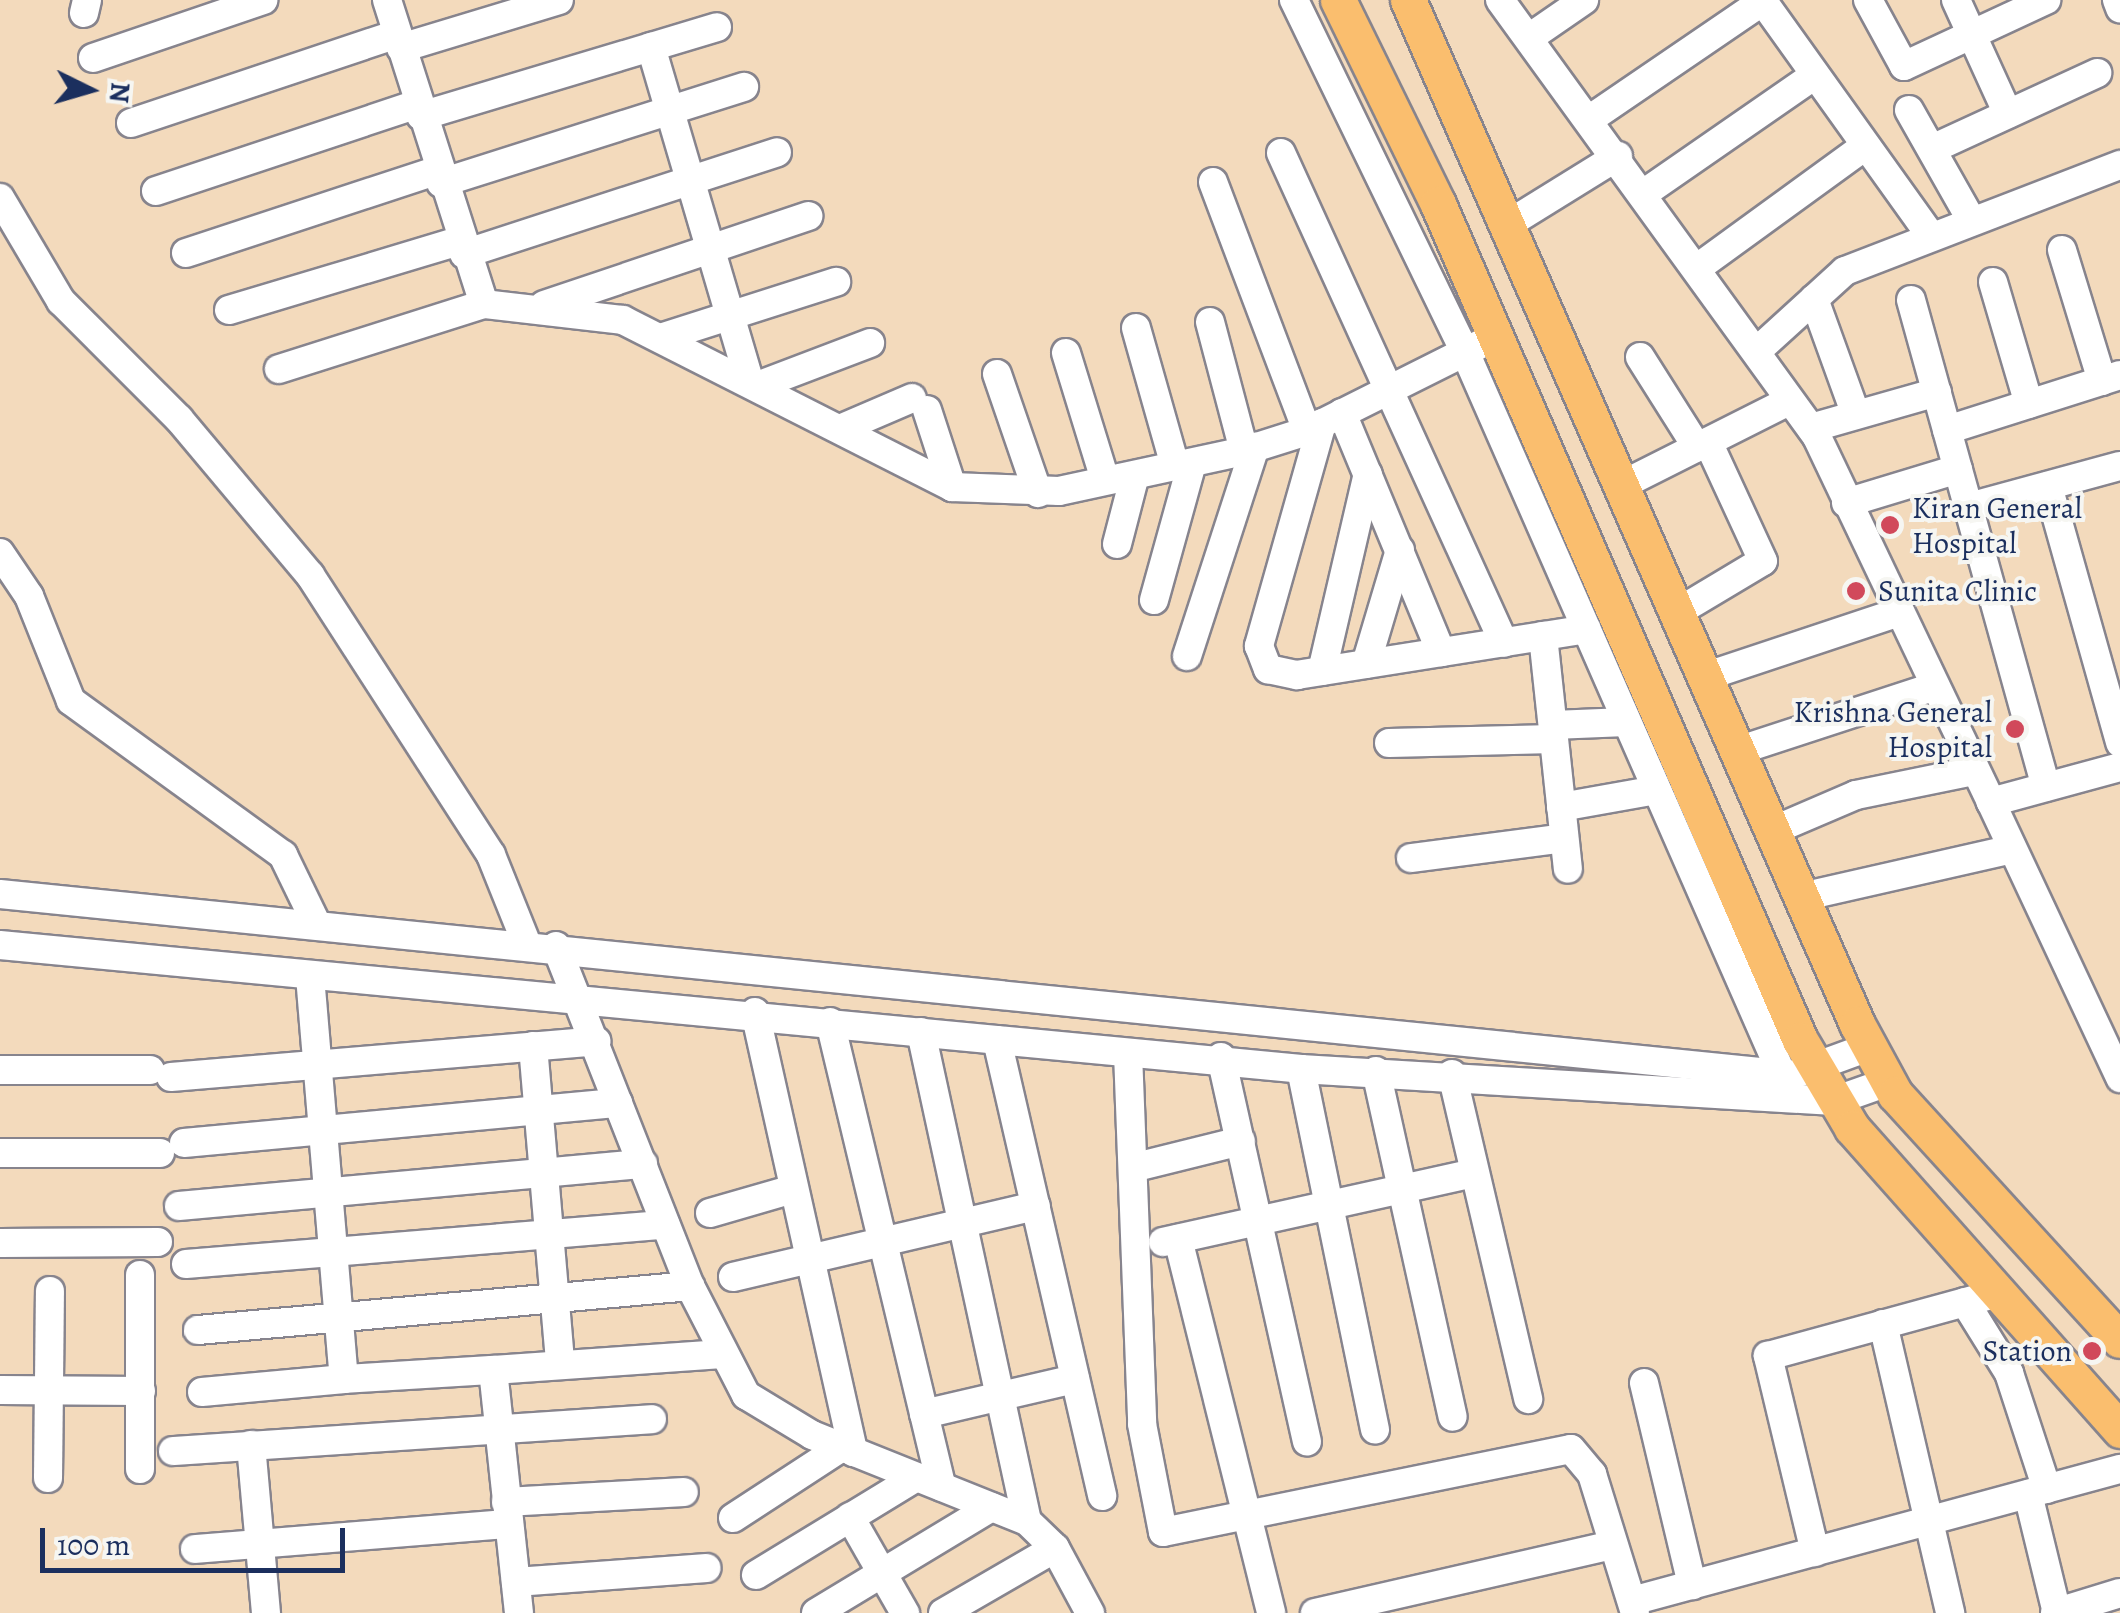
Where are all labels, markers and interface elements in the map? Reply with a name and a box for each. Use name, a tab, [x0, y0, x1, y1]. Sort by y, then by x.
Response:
north arrow	[40, 40, 140, 140]
text: N	[100, 81, 140, 104]
place label: Kiran General Hospital	[1912, 490, 2082, 560]
marker: Kiran General Hospital	[1877, 512, 1903, 538]
place label: Sunita Clinic	[1878, 573, 2037, 609]
marker: Sunita Clinic	[1843, 578, 1869, 604]
place label: Krishna General Hospital	[1794, 694, 1992, 764]
marker: Krishna General Hospital	[2002, 716, 2028, 742]
place label: Station	[1982, 1333, 2072, 1369]
marker: Station	[2081, 1340, 2103, 1362]
scale bar	[45, 1508, 350, 1570]
text: 100 m	[57, 1525, 130, 1565]

